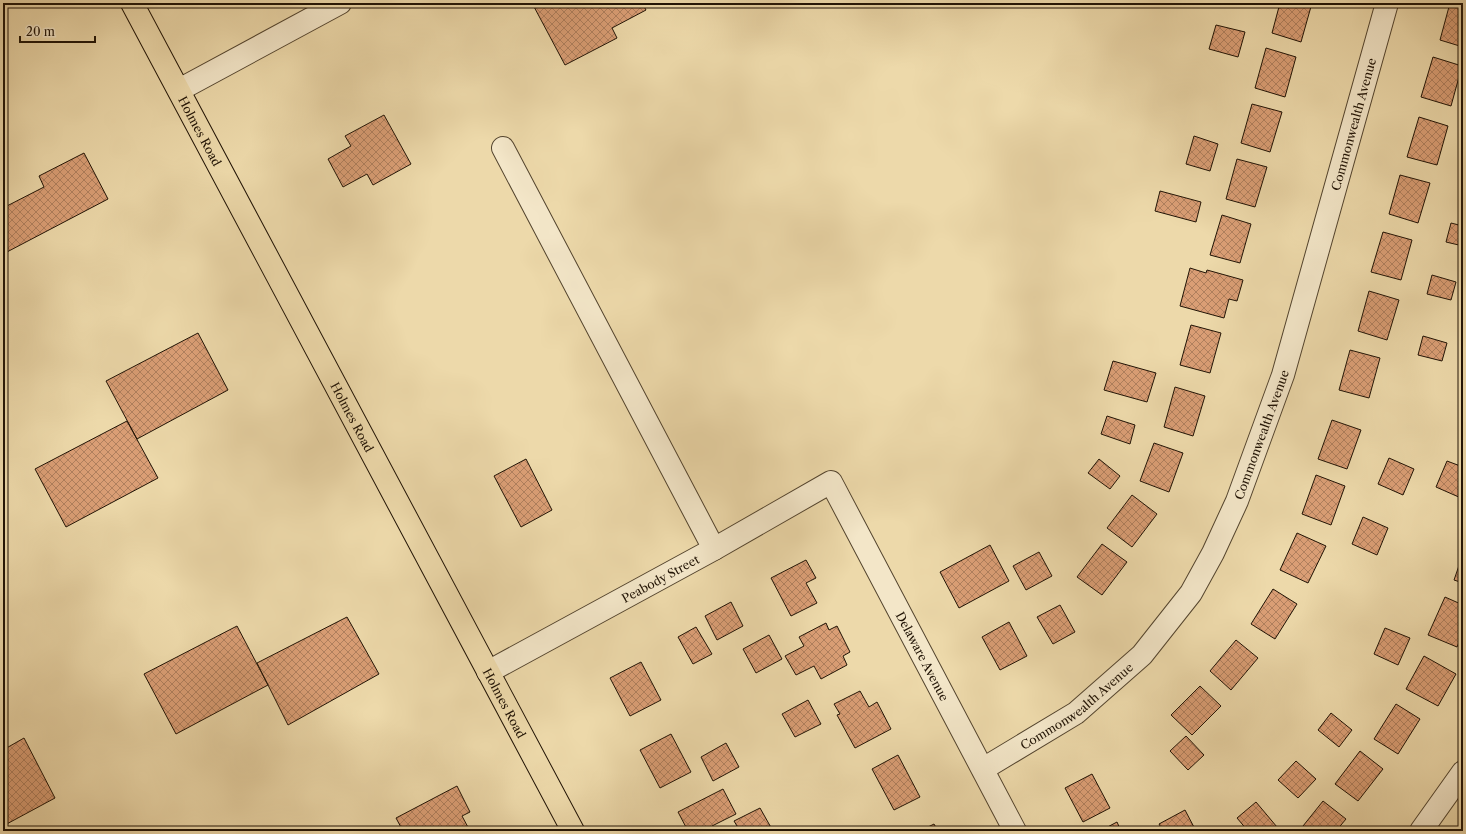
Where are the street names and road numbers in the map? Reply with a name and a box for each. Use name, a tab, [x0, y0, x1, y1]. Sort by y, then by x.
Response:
street label: Commonwealth Avenue	[1327, 56, 1379, 192]
street label: Holmes Road	[175, 93, 225, 169]
street label: Commonwealth Avenue	[1231, 368, 1292, 502]
street label: Holmes Road	[328, 379, 378, 455]
street label: Peabody Street	[619, 551, 702, 605]
street label: Delaware Avenue	[893, 609, 953, 704]
street label: Commonwealth Avenue	[1017, 659, 1136, 752]
street label: Holmes Road	[480, 665, 530, 741]

